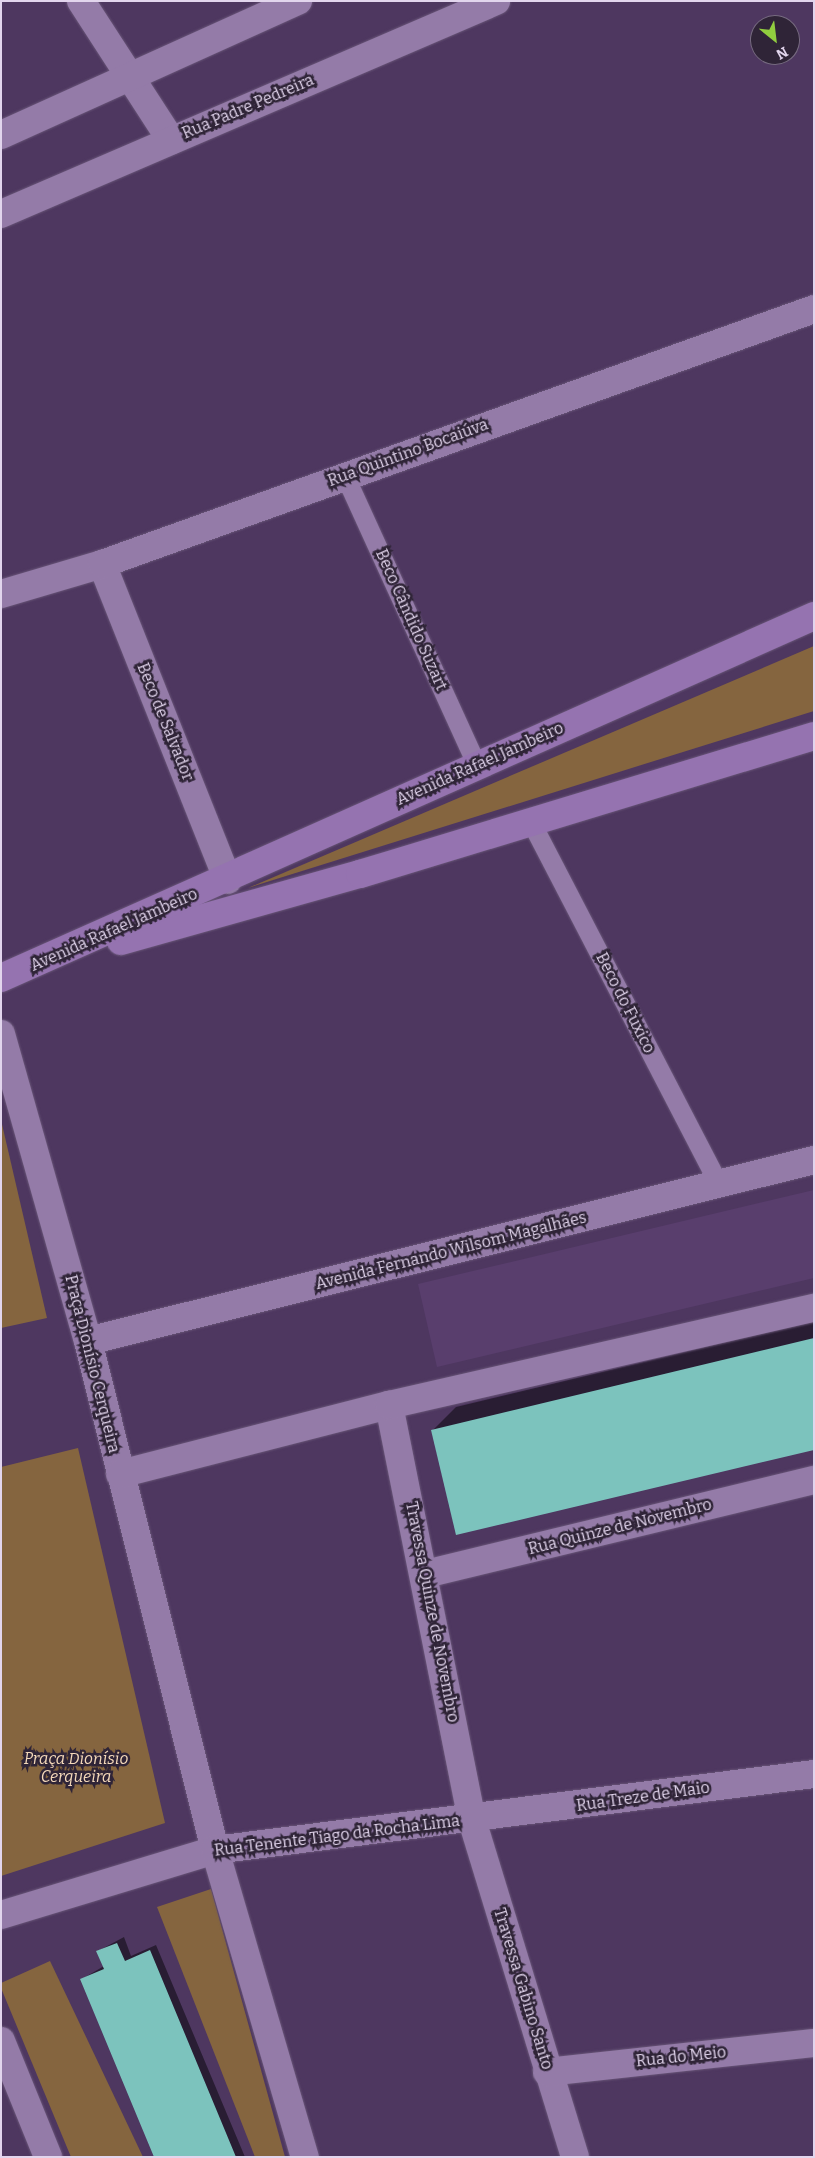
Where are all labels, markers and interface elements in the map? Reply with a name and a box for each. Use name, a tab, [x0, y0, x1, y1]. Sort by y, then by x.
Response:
north arrow	[750, 15, 800, 65]
text: N	[773, 43, 791, 63]
street label: Rua Padre Pedreira	[179, 71, 317, 143]
street label: Rua Quintino Bocaiúva	[325, 415, 491, 491]
street label: Beco Cândido Suzart	[371, 546, 451, 694]
street label: Beco de Salvador	[133, 660, 197, 784]
street label: Avenida Rafael Jambeiro	[393, 718, 567, 810]
street label: Avenida Rafael Jambeiro	[27, 884, 201, 976]
street label: Beco do Fuxico	[591, 950, 659, 1056]
street label: Avenida Fernando Wilsom Magalhães	[313, 1208, 589, 1294]
street label: Praça Dionísio Cerqueira	[61, 1273, 123, 1455]
street label: Rua Quinze de Novembro	[526, 1495, 714, 1559]
street label: Travessa Quinze de Novembro	[401, 1500, 463, 1724]
park label: Praça Dionísio Cerqueira	[24, 1749, 128, 1787]
street label: Rua Treze de Maio	[575, 1778, 711, 1816]
street label: Rua Tenente Tiago da Rocha Lima	[213, 1811, 461, 1861]
street label: Travessa Gabino Santo	[489, 1906, 557, 2072]
street label: Rua do Meio	[635, 2043, 727, 2071]

